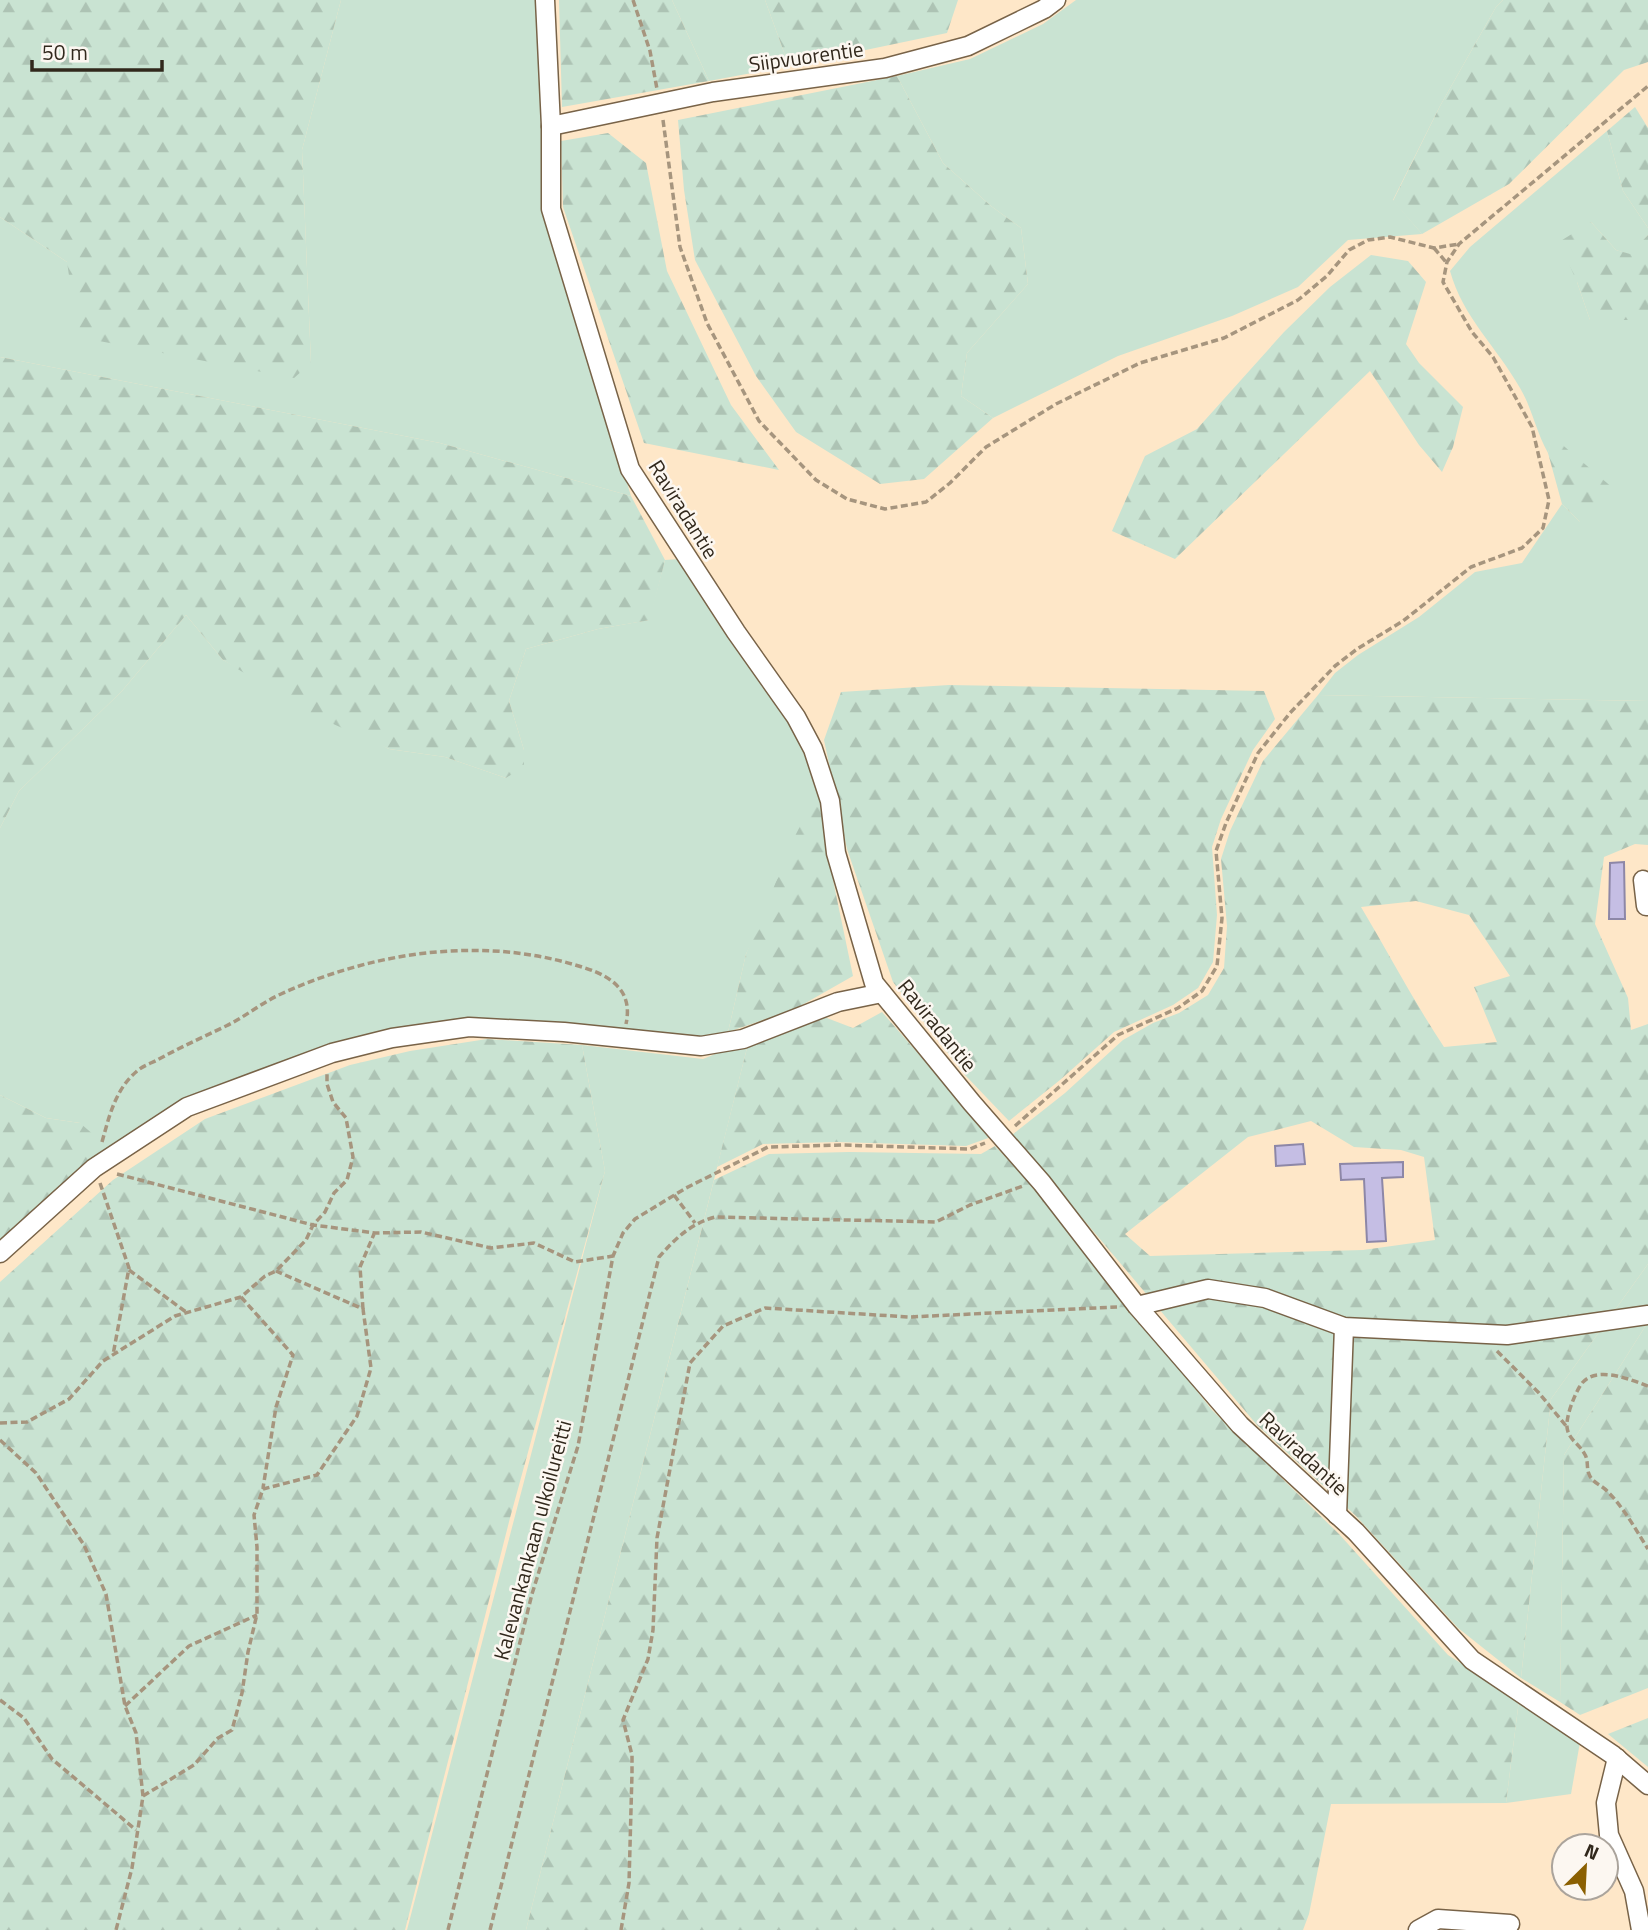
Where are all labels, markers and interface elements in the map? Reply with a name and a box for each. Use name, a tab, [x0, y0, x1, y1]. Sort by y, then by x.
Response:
scale bar	[32, 28, 161, 72]
street label: Siipvuorentie	[747, 32, 865, 80]
text: 50 m	[42, 36, 88, 68]
street label: Raviradantie	[641, 453, 727, 565]
street label: Raviradantie	[891, 972, 985, 1078]
street label: Raviradantie	[1252, 1403, 1356, 1503]
street label: Kalevankankaan ulkoilureitti	[485, 1416, 579, 1664]
north arrow	[1550, 1832, 1620, 1902]
text: N	[1580, 1835, 1604, 1867]

